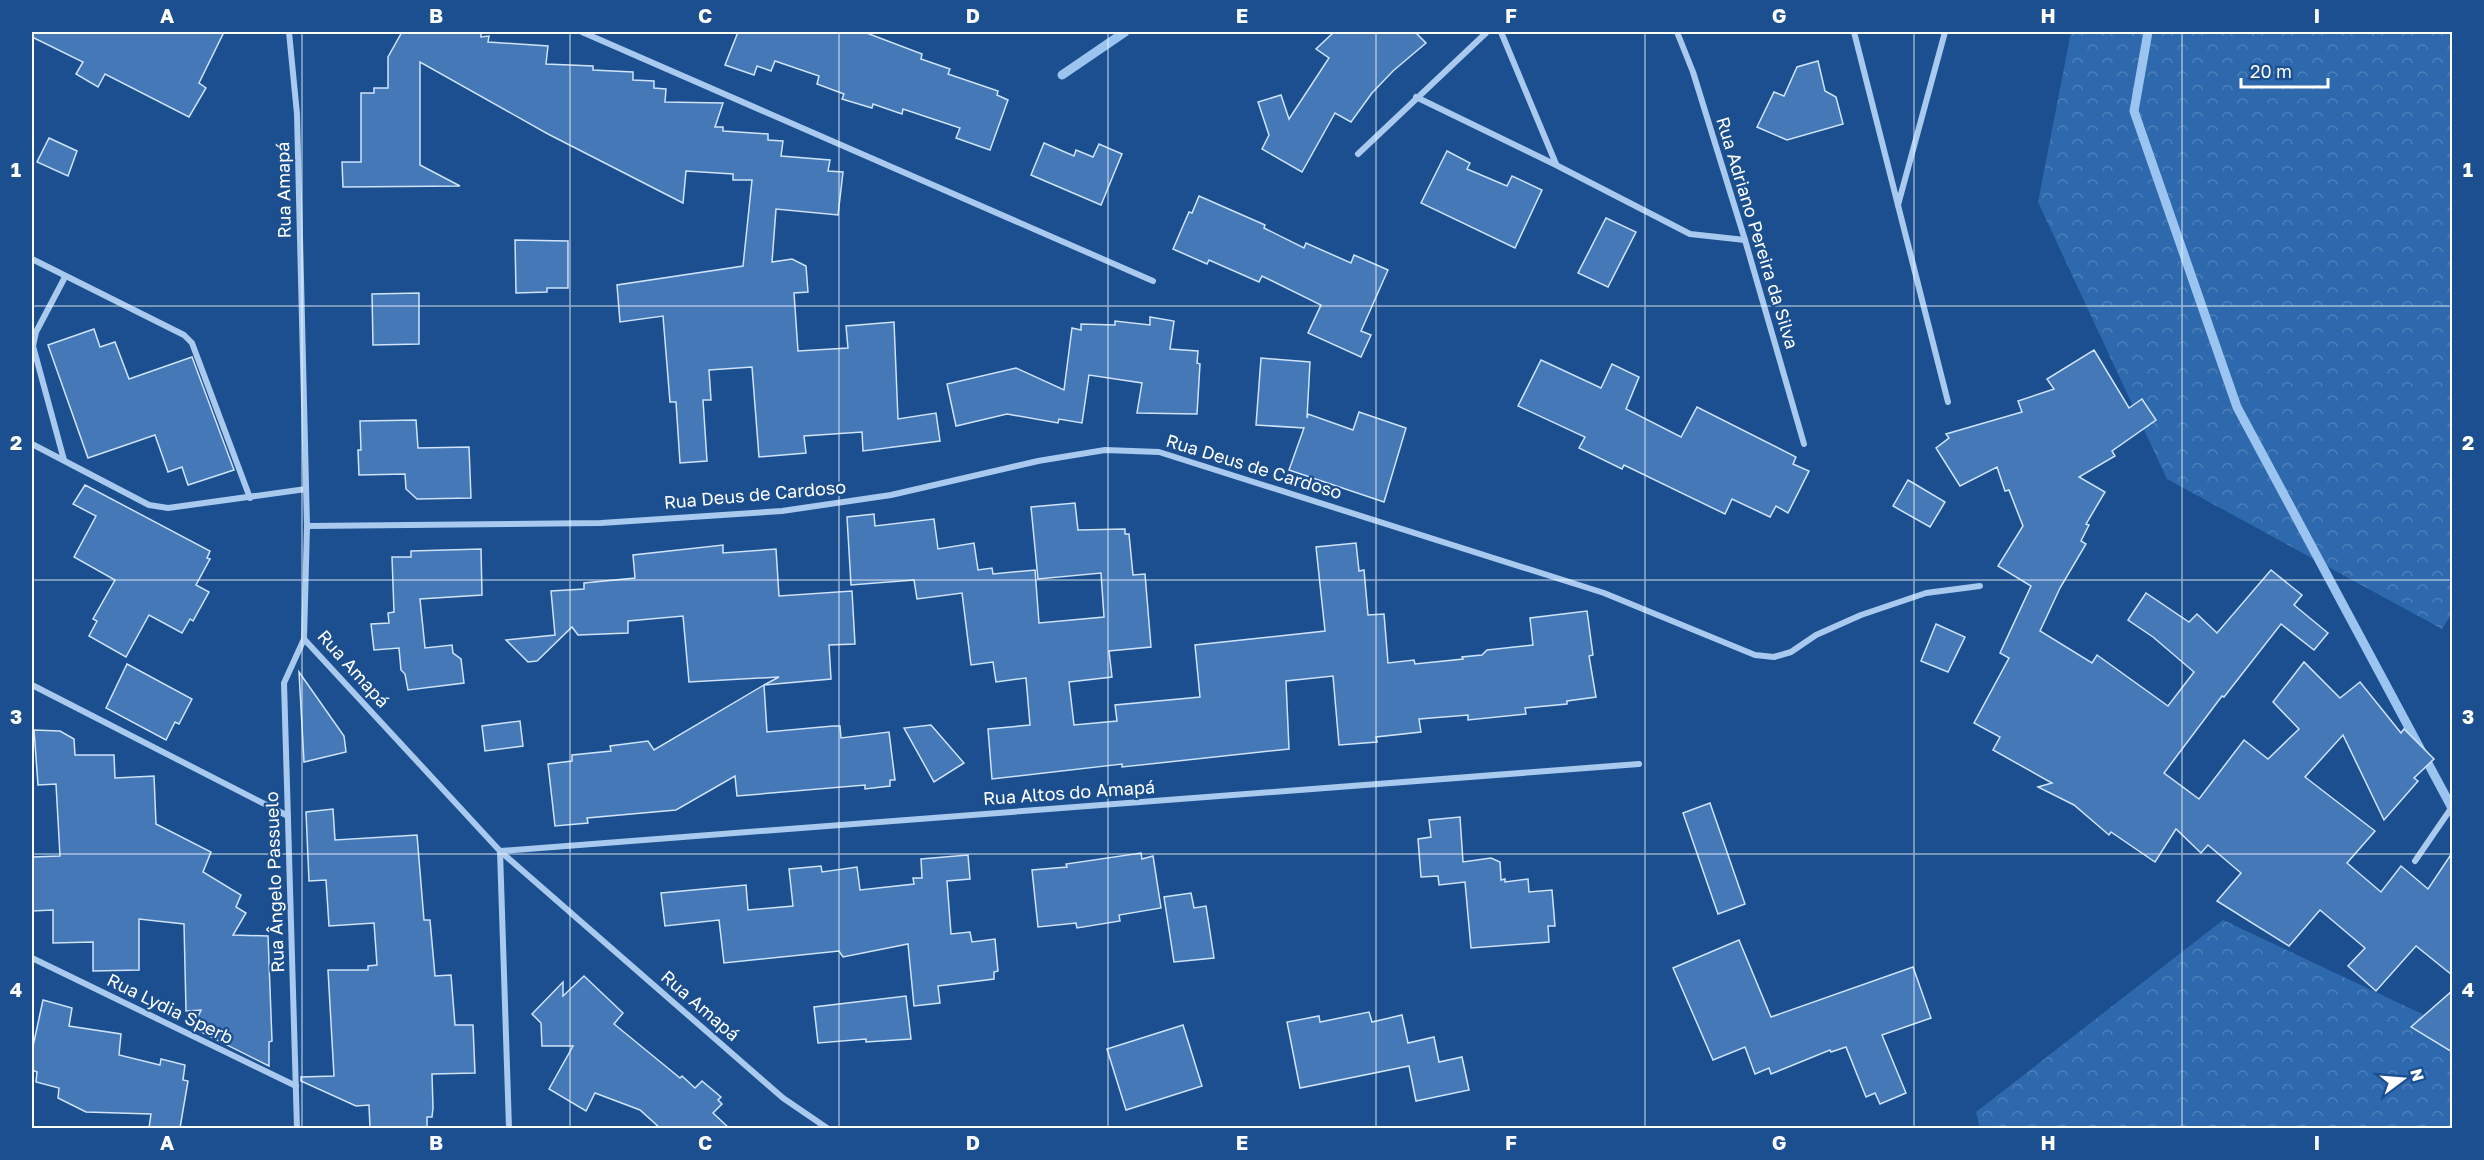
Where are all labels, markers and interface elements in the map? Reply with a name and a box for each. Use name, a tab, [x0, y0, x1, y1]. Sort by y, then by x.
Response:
text: A	[160, 3, 174, 27]
text: B	[429, 3, 443, 27]
text: C	[698, 3, 712, 27]
text: D	[966, 3, 980, 27]
text: E	[1236, 3, 1248, 27]
text: F	[1505, 3, 1517, 27]
text: G	[1772, 3, 1786, 27]
text: H	[2040, 3, 2056, 27]
text: I	[2314, 3, 2320, 27]
scale bar	[2241, 51, 2328, 89]
text: 20 m	[2250, 60, 2292, 82]
street label: Rua Adriano Pereira da Silva	[1712, 114, 1804, 351]
street label: Rua Amapá	[271, 141, 295, 239]
text: 1	[11, 157, 21, 181]
text: 1	[2463, 157, 2473, 181]
street label: Rua Deus de Cardoso	[1164, 429, 1345, 503]
text: 2	[10, 430, 22, 454]
text: 2	[2462, 430, 2474, 454]
street label: Rua Deus de Cardoso	[663, 475, 847, 513]
street label: Rua Amapá	[313, 625, 394, 712]
text: 3	[10, 704, 22, 728]
text: 3	[2462, 704, 2474, 728]
street label: Rua Altos do Amapá	[982, 775, 1156, 809]
street label: Rua Ângelo Passuelo	[260, 791, 288, 973]
street label: Rua Amapá	[657, 965, 744, 1045]
street label: Rua Lydia Sperb	[104, 968, 237, 1048]
text: 4	[10, 977, 22, 1001]
text: 4	[2462, 977, 2474, 1001]
north arrow	[2373, 1049, 2433, 1109]
text: N	[2406, 1066, 2429, 1083]
text: A	[160, 1130, 174, 1154]
text: B	[429, 1130, 443, 1154]
text: C	[698, 1130, 712, 1154]
text: D	[966, 1130, 980, 1154]
text: E	[1236, 1130, 1248, 1154]
text: F	[1505, 1130, 1517, 1154]
text: G	[1772, 1130, 1786, 1154]
text: H	[2040, 1130, 2056, 1154]
text: I	[2314, 1130, 2320, 1154]

